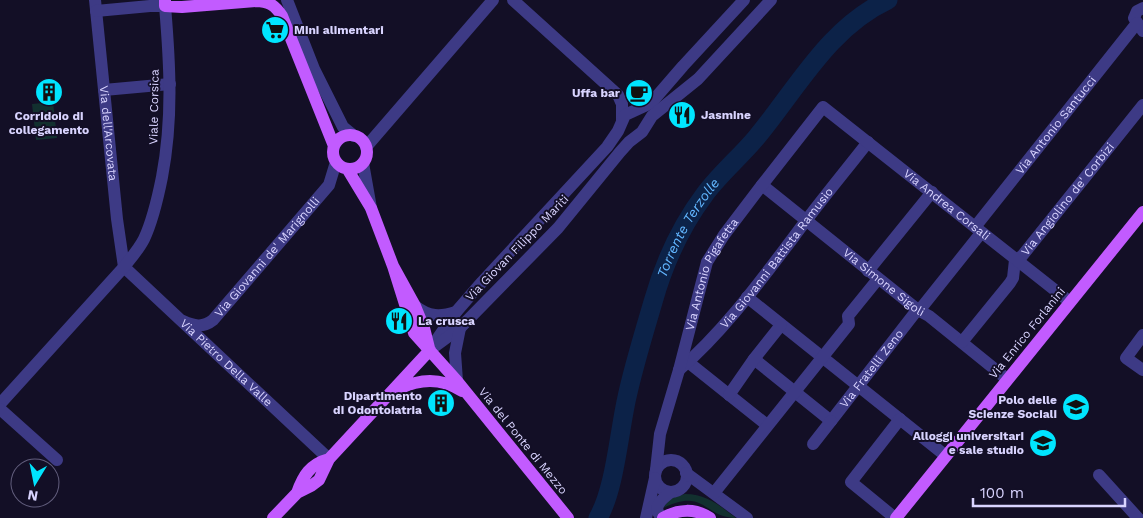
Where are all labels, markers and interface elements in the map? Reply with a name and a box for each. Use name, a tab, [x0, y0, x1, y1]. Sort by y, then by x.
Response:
supermarket icon: Mini alimentari	[260, 15, 290, 45]
place label: Mini alimentari	[294, 23, 384, 37]
street label: Viale Corsica	[146, 69, 162, 145]
street label: Via Antonio Santucci	[1013, 73, 1099, 177]
building icon: Corridoio di collegamento	[34, 77, 64, 107]
cafe icon: Uffa bar	[624, 78, 654, 108]
street label: Via dell'Arcovata	[97, 85, 120, 182]
place label: Uffa bar	[572, 86, 621, 100]
restaurant icon: Jasmine	[667, 100, 697, 130]
place label: Jasmine	[701, 108, 751, 122]
place label: Corridoio di collegamento	[9, 109, 89, 137]
street label: Via Angiolino de' Corbizi	[1018, 140, 1117, 258]
street label: Via Andrea Corsali	[901, 166, 993, 243]
water label: Torrente Terzolle	[654, 175, 723, 280]
street label: Via Giovanni Battista Ramusio	[717, 185, 836, 331]
street label: Via Giovan Filippo Mariti	[463, 192, 571, 304]
street label: Via Giovanni de' Marignolli	[212, 194, 323, 320]
street label: Via Antonio Pigafetta	[683, 215, 741, 332]
street label: Via Simone Sigoli	[840, 246, 927, 319]
street label: Via Enrico Forlanini	[986, 285, 1068, 381]
restaurant icon: La crusca	[384, 306, 414, 336]
place label: La crusca	[418, 314, 475, 328]
street label: Via Pietro Della Valle	[177, 316, 275, 409]
street label: Via Fratelli Zeno	[837, 327, 906, 411]
street label: Via del Ponte di Mezzo	[476, 385, 570, 497]
building icon: Dipartimento di Odontoiatria	[426, 388, 456, 418]
place label: Dipartimento di Odontoiatria	[333, 389, 422, 417]
school or university icon: Polo delle Scienze Sociali	[1061, 392, 1091, 422]
place label: Polo delle Scienze Sociali	[968, 393, 1057, 421]
school or university icon: Alloggi universitari e sale studio	[1028, 428, 1058, 458]
place label: Alloggi universitari e sale studio	[913, 429, 1024, 457]
north arrow	[10, 458, 60, 508]
scale bar	[973, 476, 1126, 508]
text: 100 m	[980, 484, 1024, 502]
text: N	[26, 487, 39, 505]

